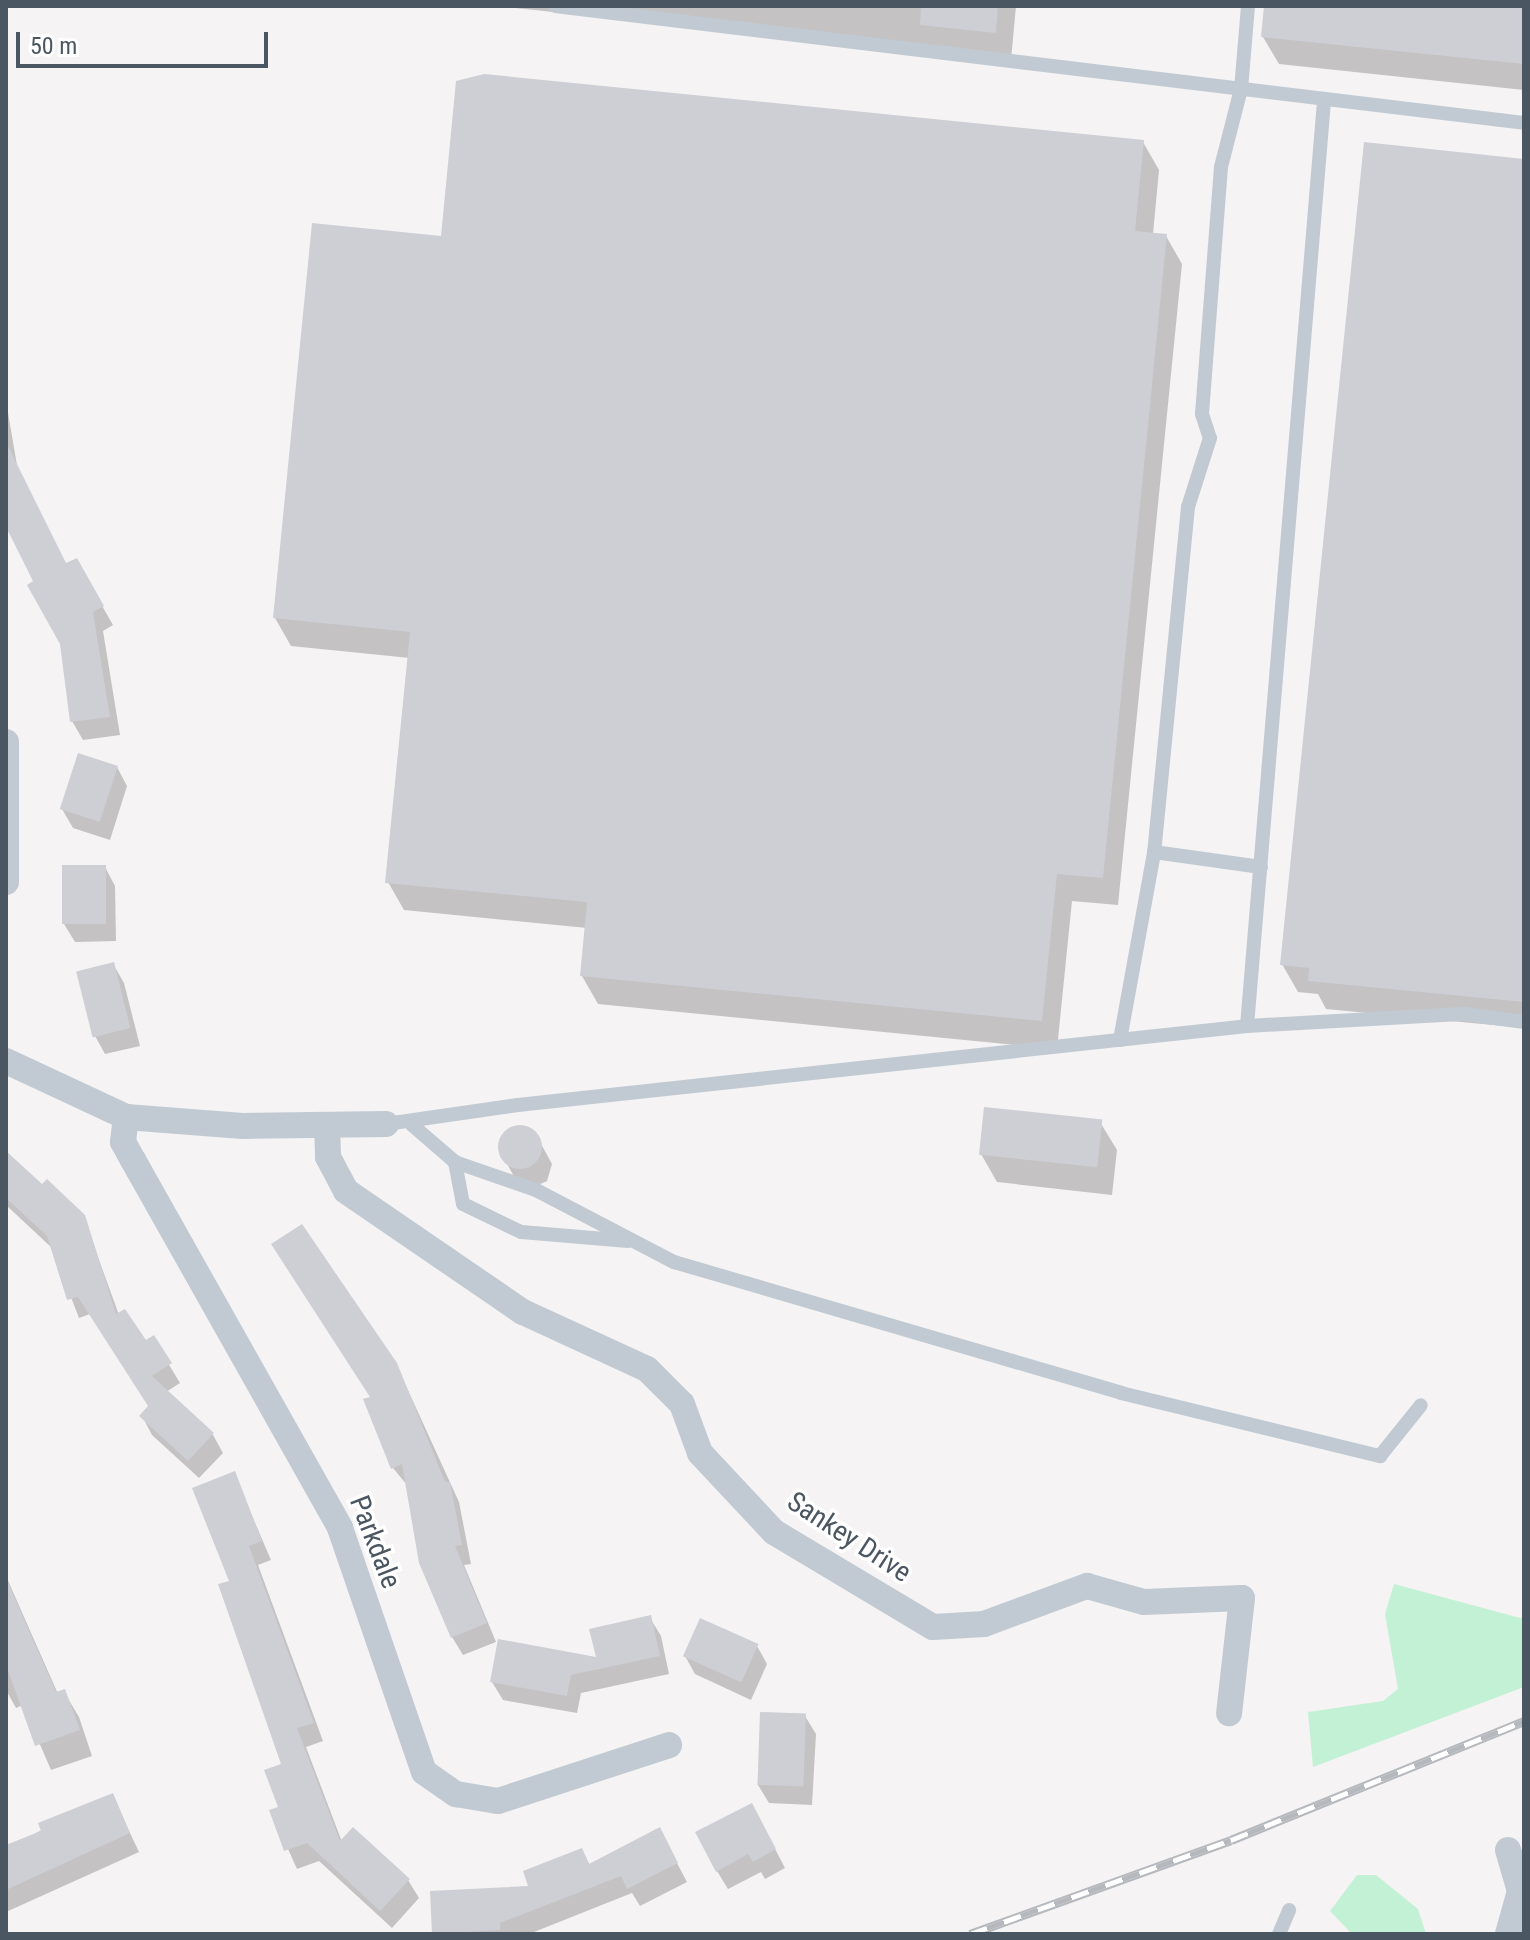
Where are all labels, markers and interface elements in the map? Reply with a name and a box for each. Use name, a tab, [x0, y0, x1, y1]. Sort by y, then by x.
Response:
scale bar	[20, 16, 272, 66]
text: 50 m	[30, 32, 77, 60]
street label: Sankey Drive	[781, 1485, 917, 1589]
street label: Parkdale	[342, 1491, 408, 1593]

